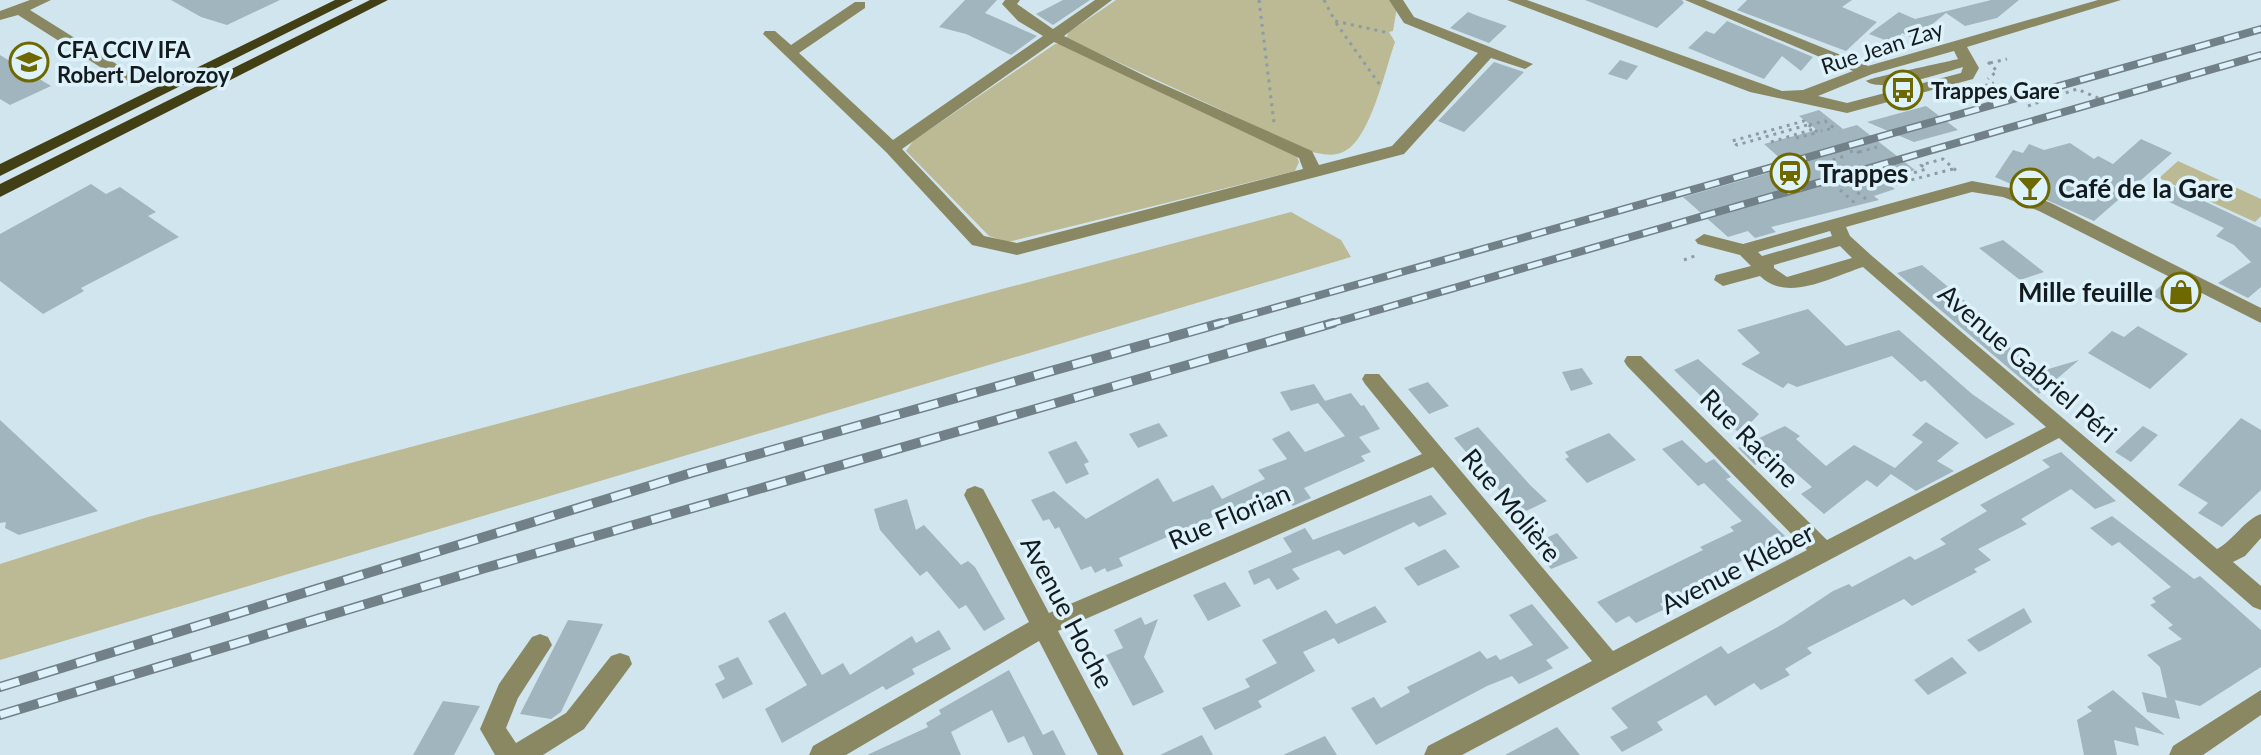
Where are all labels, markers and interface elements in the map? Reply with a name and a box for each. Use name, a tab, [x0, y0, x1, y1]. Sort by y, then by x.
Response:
street label: Rue Jean Zay	[1818, 14, 1947, 79]
place label: CFA CCIV IFA Robert Delorozoy	[57, 36, 230, 88]
school or university icon: CFA CCIV IFA Robert Delorozoy	[8, 41, 50, 83]
bus stop icon: Trappes Gare	[1882, 69, 1924, 111]
place label: Trappes Gare	[1931, 77, 2060, 104]
station icon: Trappes	[1769, 152, 1811, 194]
place label: Trappes	[1818, 157, 1909, 189]
bar icon: Café de la Gare	[2009, 167, 2051, 209]
place label: Café de la Gare	[2058, 172, 2234, 204]
shop icon: Mille feuille	[2160, 271, 2202, 313]
place label: Mille feuille	[2018, 276, 2153, 308]
street label: Avenue Gabriel Péri	[1932, 277, 2124, 449]
street label: Rue Racine	[1694, 382, 1806, 494]
street label: Rue Molière	[1455, 442, 1569, 568]
street label: Rue Florian	[1163, 476, 1295, 556]
street label: Avenue Kléber	[1655, 515, 1819, 620]
street label: Avenue Hoche	[1015, 531, 1121, 693]

